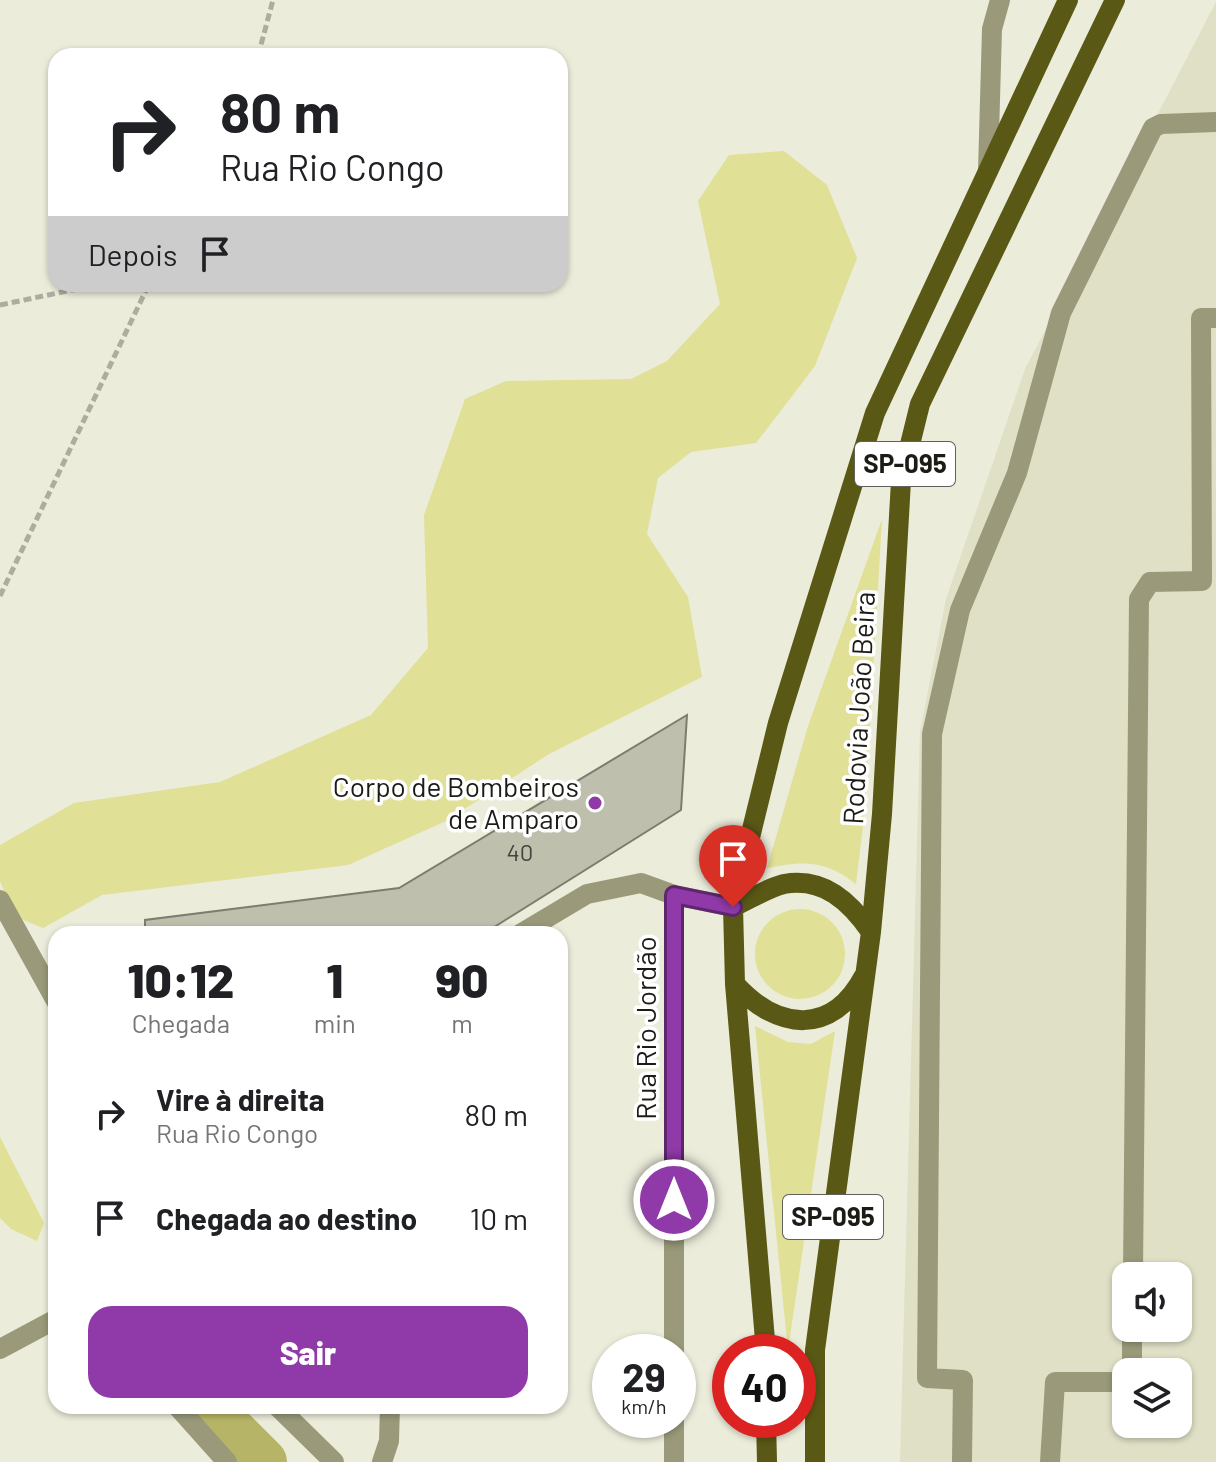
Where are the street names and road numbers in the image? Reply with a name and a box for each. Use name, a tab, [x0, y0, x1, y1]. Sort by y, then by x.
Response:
road number: SP-095	[855, 442, 955, 486]
street label: Rodovia João Beira	[835, 591, 881, 825]
street label: Rua Rio Jordão	[628, 936, 662, 1120]
road number: SP-095	[783, 1195, 883, 1239]

